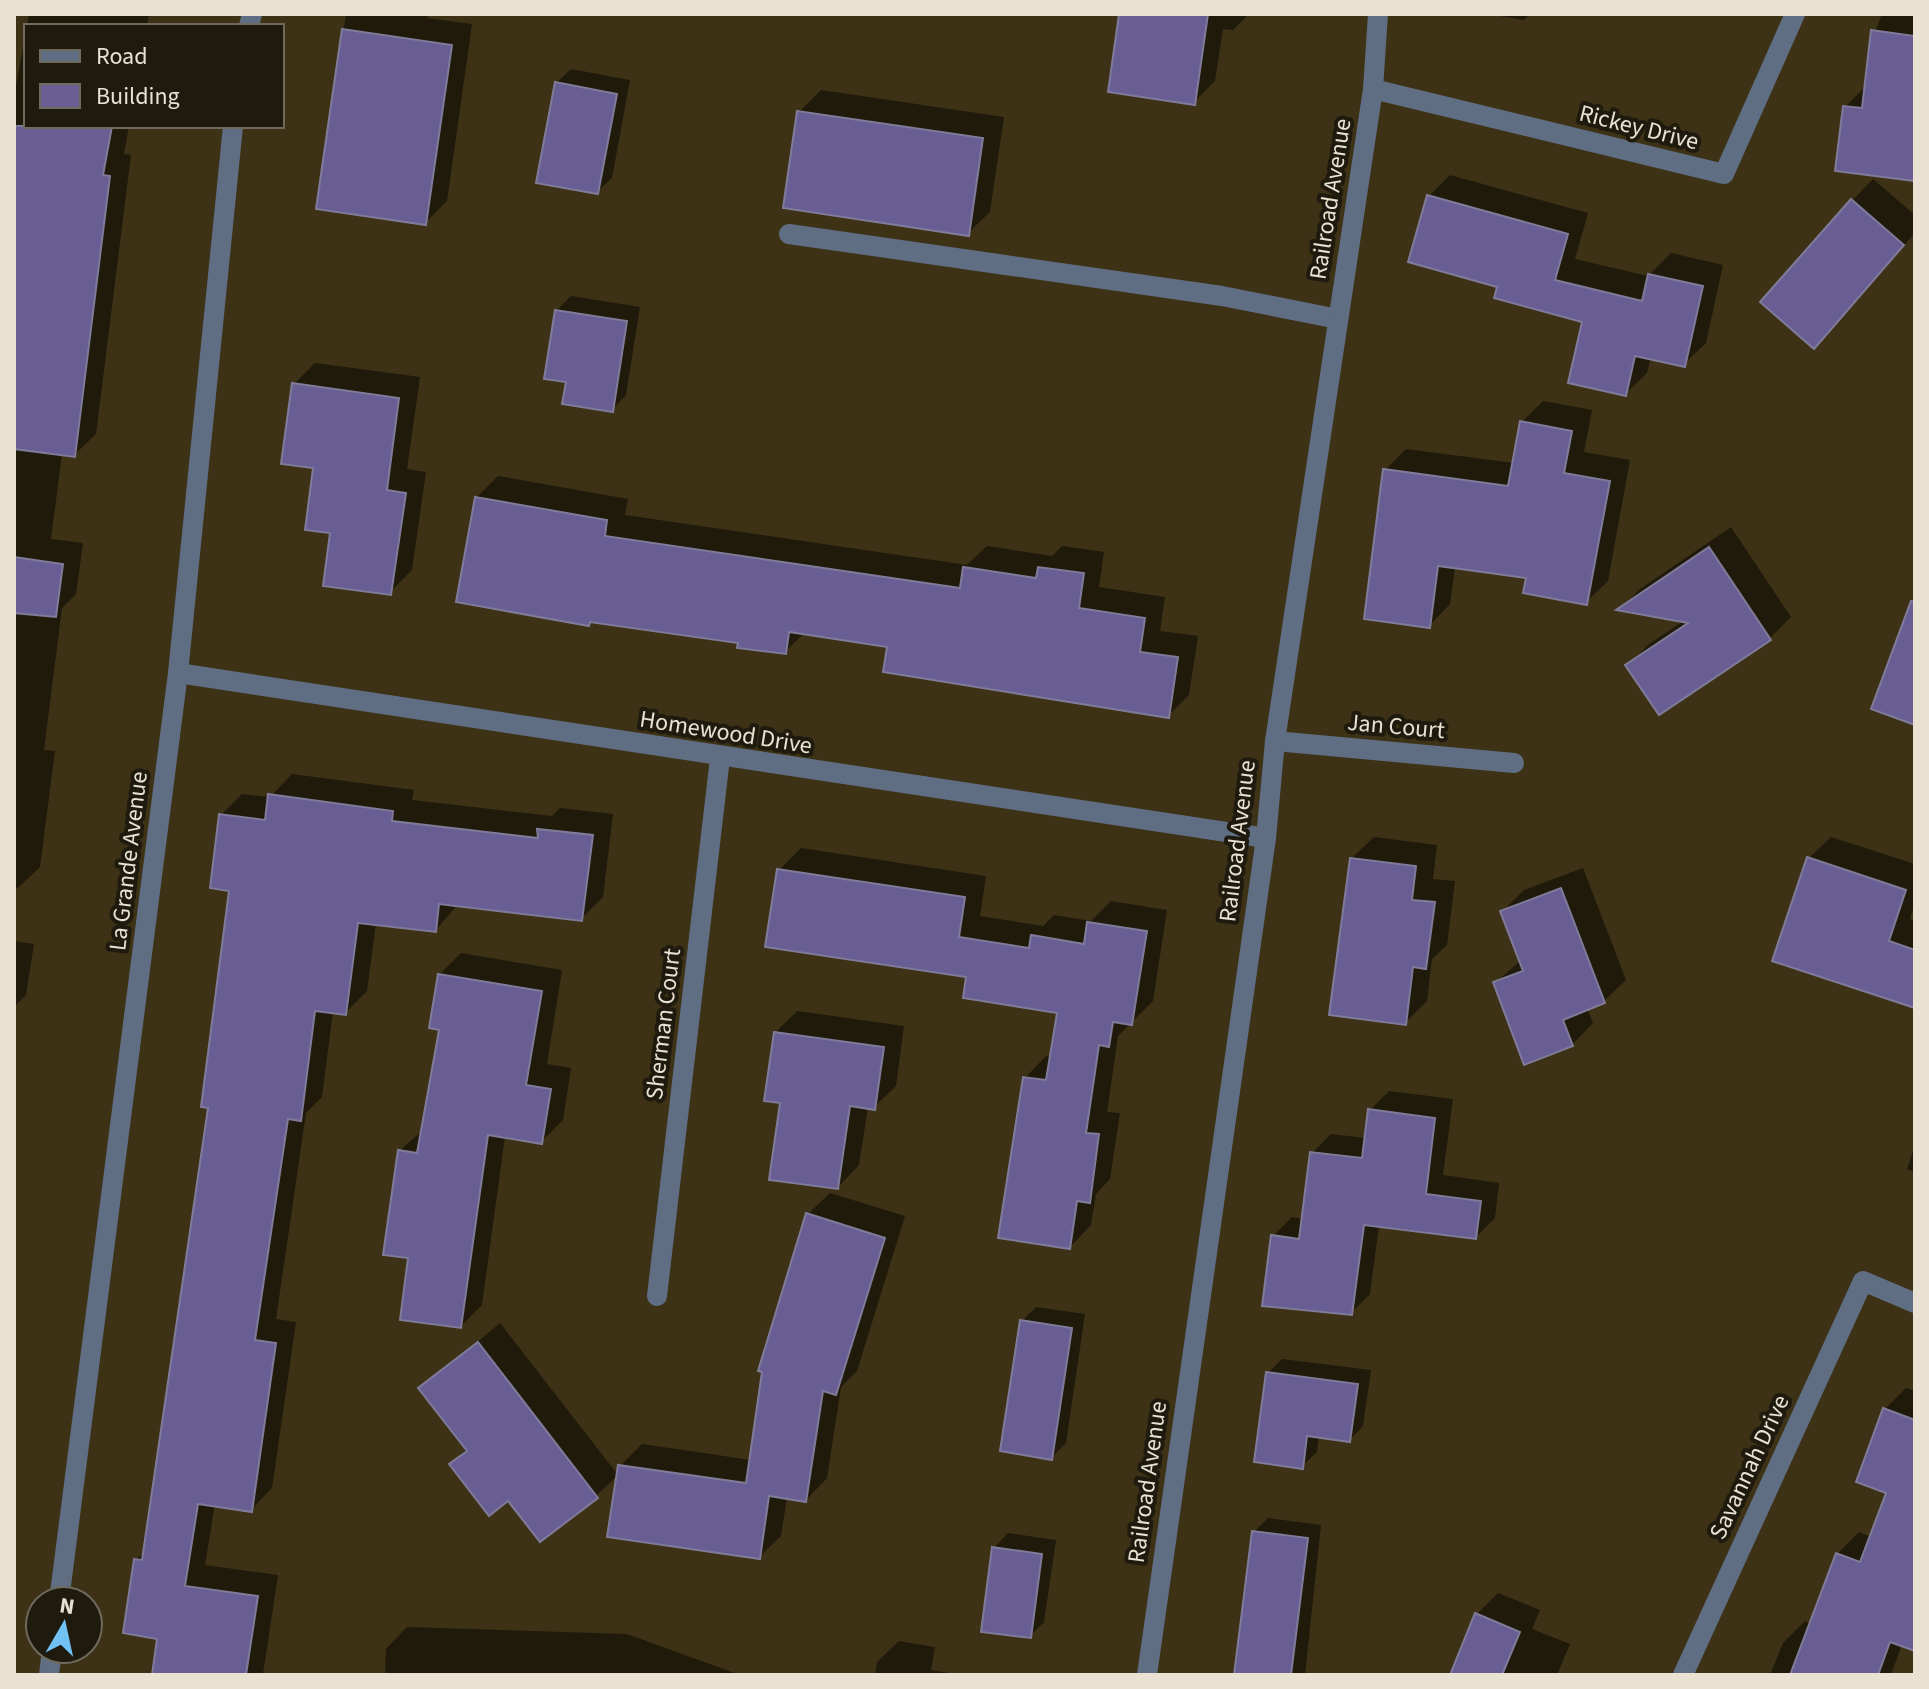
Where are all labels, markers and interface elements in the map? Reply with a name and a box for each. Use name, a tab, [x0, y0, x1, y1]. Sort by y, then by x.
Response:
legend	[24, 24, 284, 128]
text: Road	[96, 39, 148, 74]
text: Building	[96, 79, 180, 114]
street label: Rickey Drive	[1575, 96, 1702, 159]
street label: Railroad Avenue	[1300, 116, 1360, 282]
street label: Homewood Drive	[637, 702, 815, 763]
street label: Jan Court	[1346, 705, 1446, 748]
street label: Railroad Avenue	[1210, 758, 1265, 924]
street label: La Grande Avenue	[100, 769, 157, 953]
street label: Sherman Court	[637, 946, 690, 1102]
street label: Savannah Drive	[1701, 1389, 1798, 1545]
street label: Railroad Avenue	[1119, 1399, 1176, 1565]
north arrow	[24, 1585, 104, 1665]
text: N	[57, 1589, 77, 1623]

